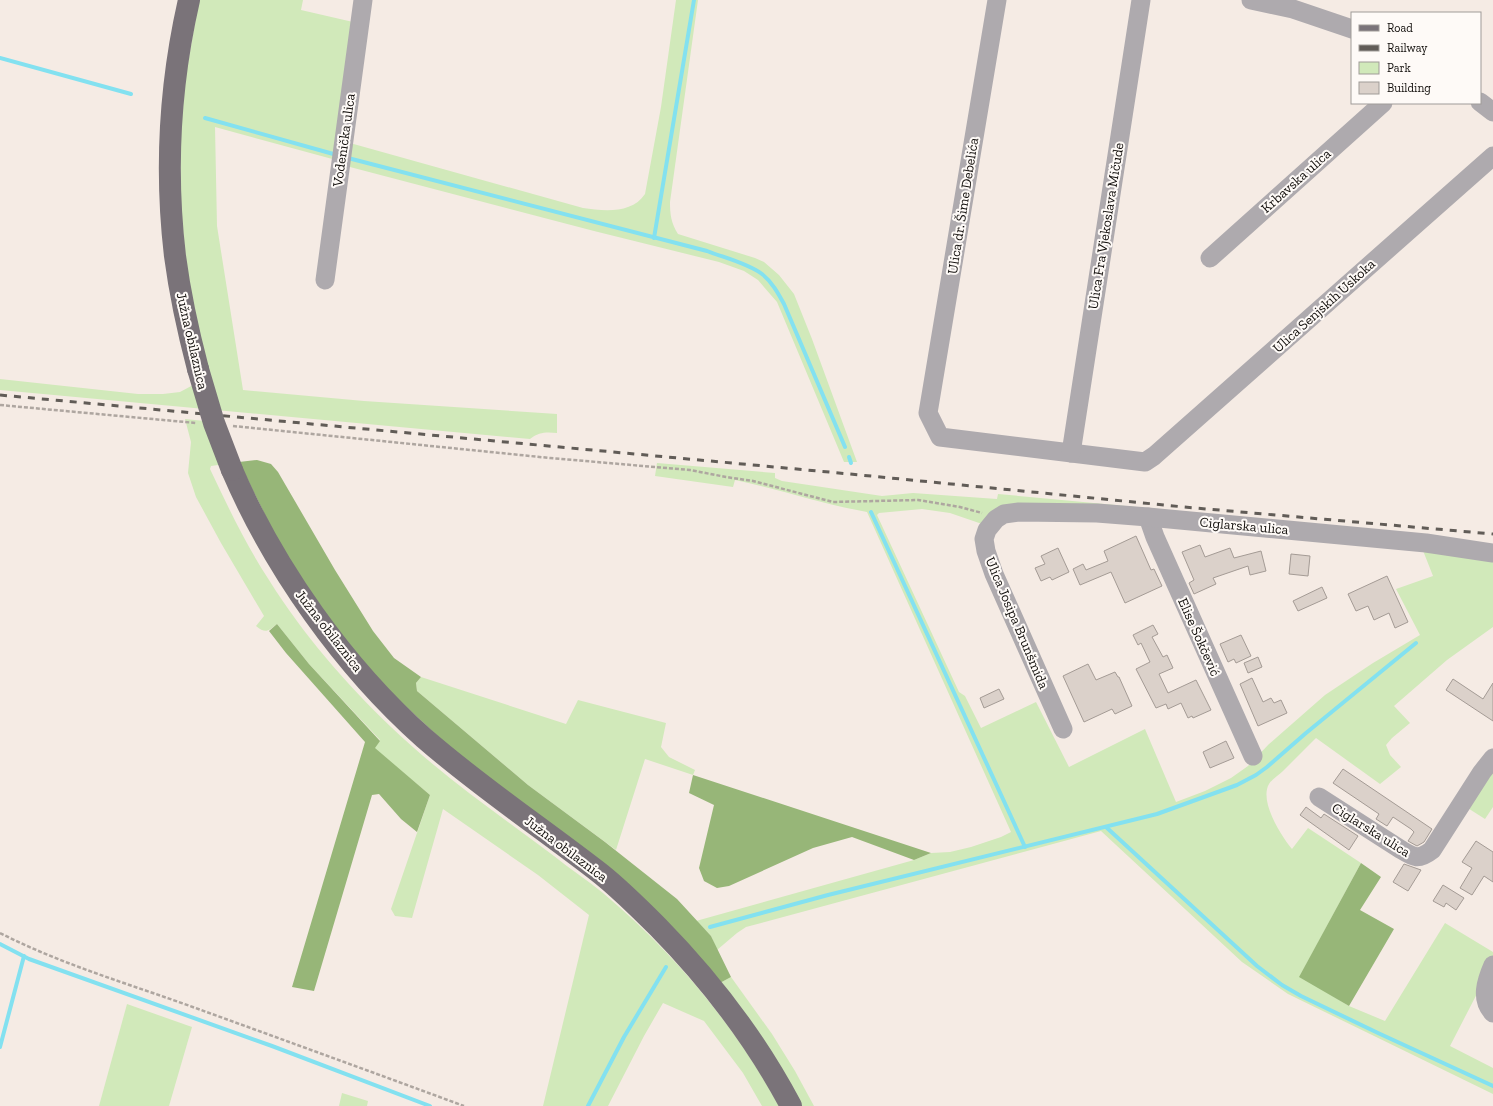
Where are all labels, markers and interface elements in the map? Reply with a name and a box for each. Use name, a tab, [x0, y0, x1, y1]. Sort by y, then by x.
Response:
legend	[1351, 12, 1481, 104]
text: Road	[1387, 21, 1413, 35]
text: Railway	[1387, 41, 1428, 55]
text: Park	[1387, 61, 1412, 75]
text: Building	[1387, 81, 1431, 95]
street label: Vodenička ulica	[329, 92, 359, 189]
street label: Ulica dr. Šime Debelića	[944, 136, 982, 275]
street label: Ulica Fra Vjekoslava Mičude	[1084, 141, 1128, 311]
street label: Krbavska ulica	[1258, 145, 1335, 217]
street label: Ulica Senjskih Uskoka	[1269, 255, 1379, 356]
street label: Južna obilaznica	[173, 291, 211, 391]
street label: Ciglarska ulica	[1199, 514, 1289, 538]
street label: Ulica Josipa Brunšmida	[982, 555, 1053, 692]
street label: Južna obilaznica	[292, 587, 366, 675]
street label: Elise Šokčević	[1174, 595, 1224, 679]
street label: Ciglarska ulica	[1329, 799, 1413, 861]
street label: Južna obilaznica	[521, 812, 611, 886]

